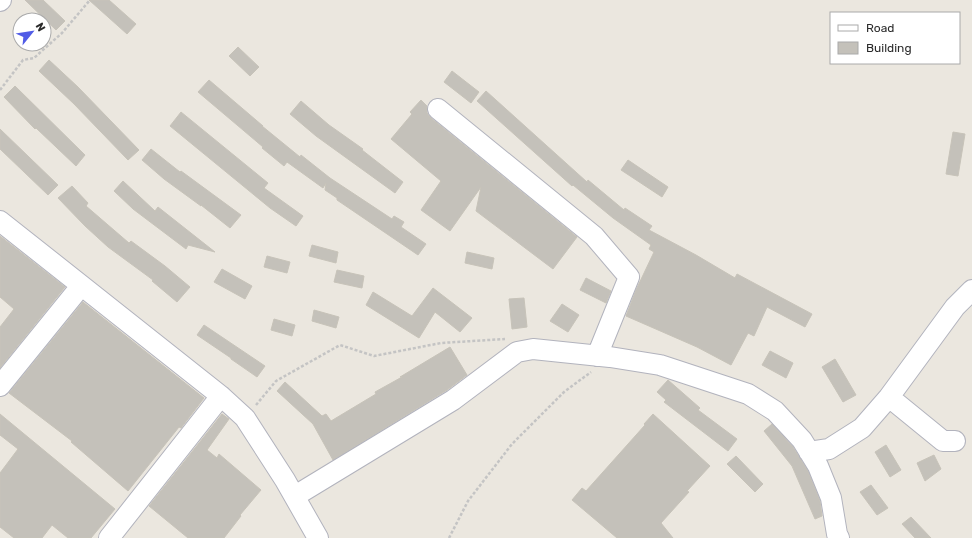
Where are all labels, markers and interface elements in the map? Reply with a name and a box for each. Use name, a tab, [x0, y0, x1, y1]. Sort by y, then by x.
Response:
north arrow	[12, 12, 52, 52]
legend	[830, 12, 960, 64]
text: N	[33, 21, 48, 34]
text: Road	[866, 21, 894, 35]
text: Building	[866, 41, 912, 55]

